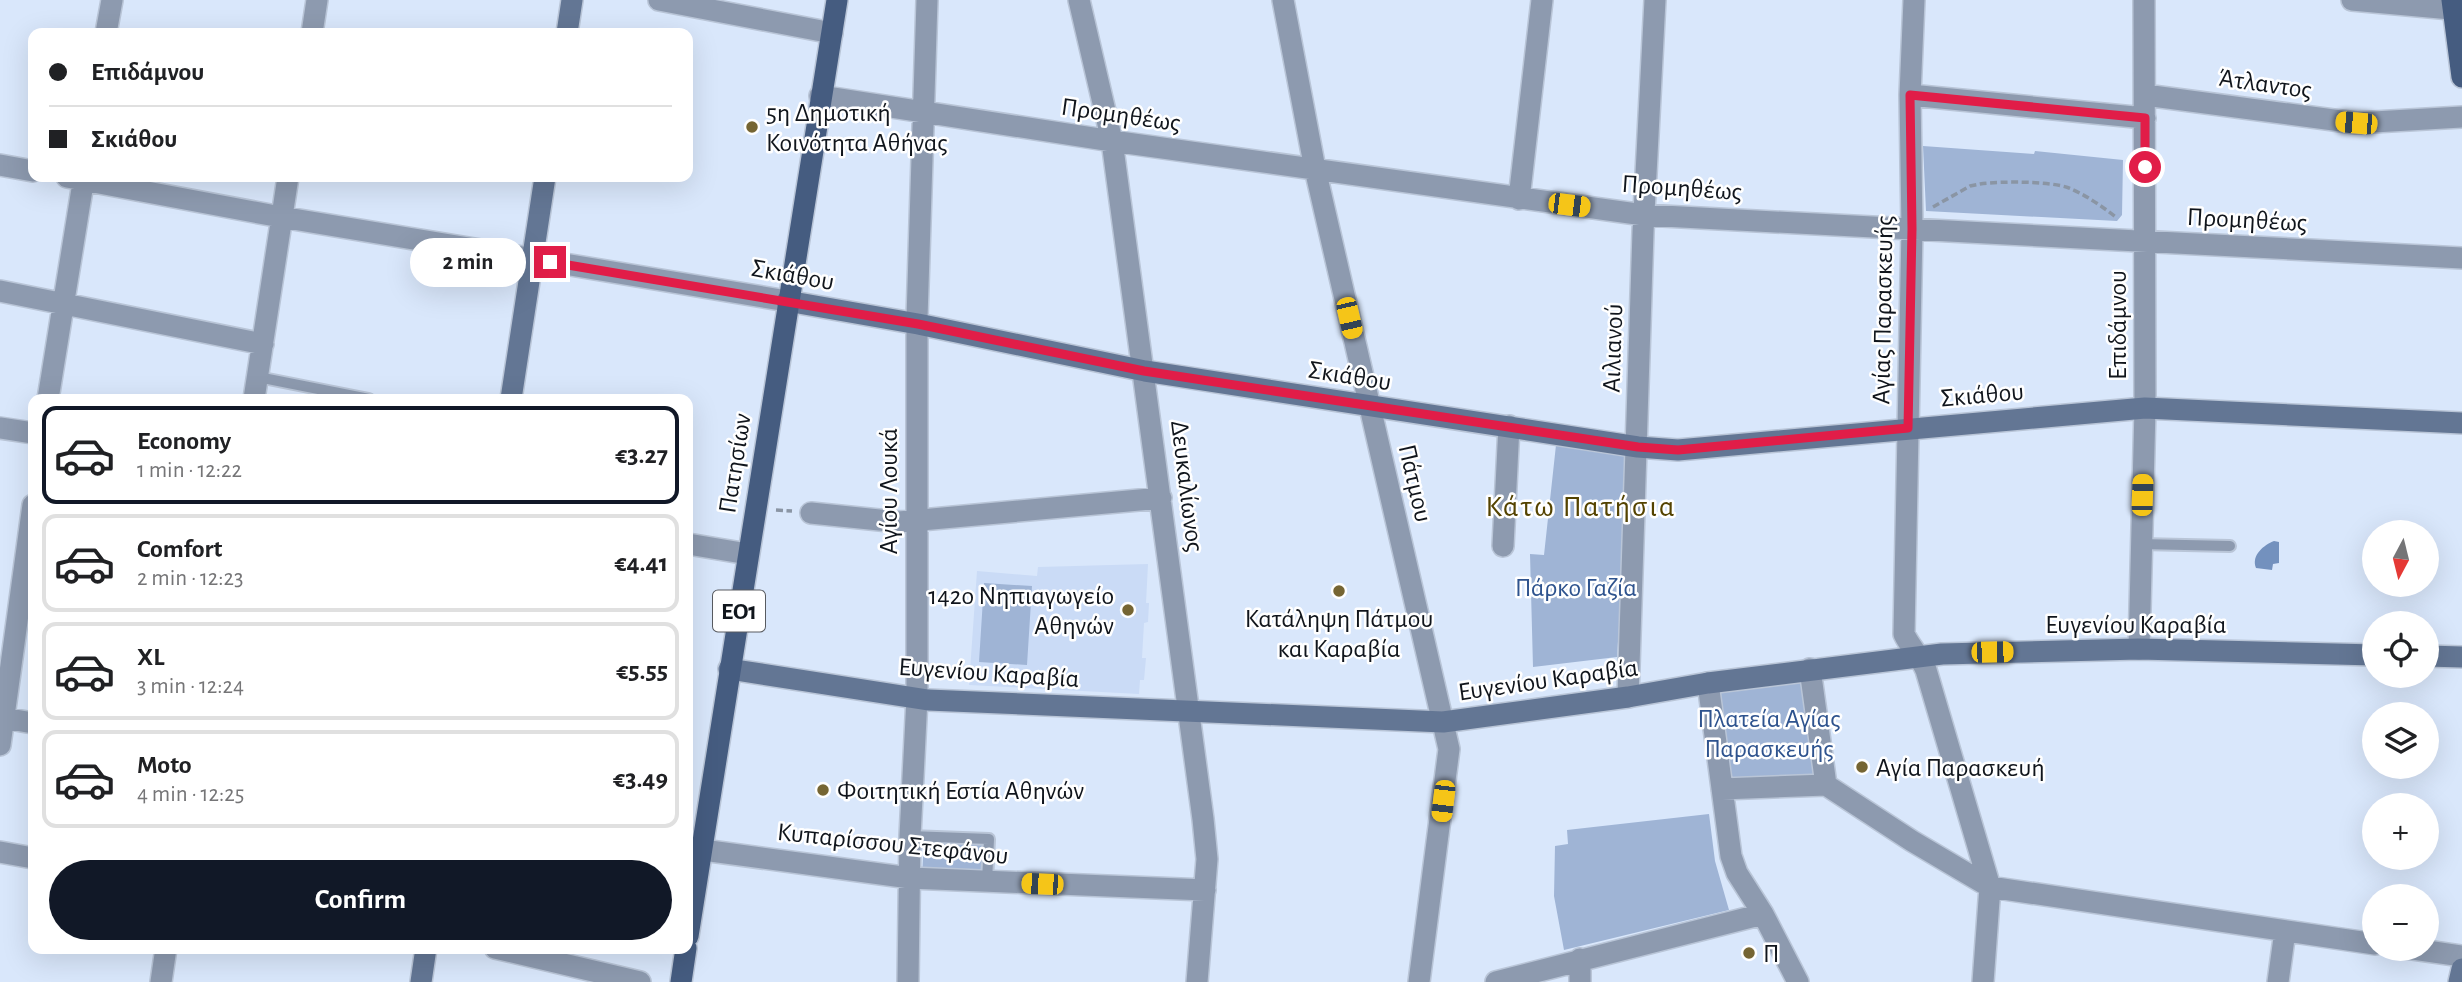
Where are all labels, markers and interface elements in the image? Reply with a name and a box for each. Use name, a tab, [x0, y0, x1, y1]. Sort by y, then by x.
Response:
text: Επιδάμνου	[91, 59, 204, 85]
street label: Άτλαντος	[2216, 65, 2313, 103]
street label: Προμηθέως	[1059, 94, 1182, 136]
place label: 5η Δημοτική Κοινότητα Αθήνας	[766, 100, 948, 156]
car	[2335, 111, 2378, 135]
marker: 5η Δημοτική Κοινότητα Αθήνας	[744, 119, 760, 135]
text: Σκιάθου	[91, 126, 177, 152]
route start	[2129, 151, 2161, 183]
street label: Προμηθέως	[1621, 171, 1743, 205]
car	[1547, 192, 1592, 218]
street label: Προμηθέως	[2186, 204, 2308, 236]
street label: Αγίας Παρασκευής	[1868, 215, 1898, 405]
callout: 2 min	[410, 238, 526, 286]
route end	[534, 246, 566, 278]
text: 2 min	[442, 251, 494, 274]
street label: Σκιάθου	[749, 255, 836, 295]
street label: Επιδάμνου	[2105, 270, 2131, 380]
car	[1335, 295, 1364, 341]
street label: Αιλιανού	[1598, 303, 1628, 393]
street label: Σκιάθου	[1307, 357, 1393, 395]
street label: Σκιάθου	[1939, 378, 2025, 412]
street label: Πατησίων	[714, 411, 756, 515]
street label: Δευκαλίωνος	[1166, 419, 1208, 553]
icon: car	[53, 424, 116, 487]
text: Economy	[137, 428, 231, 454]
street label: Αγίου Λουκά	[876, 428, 902, 554]
text: €3.27	[615, 442, 668, 468]
street label: Πάτμου	[1394, 442, 1437, 524]
text: 1 min · 12:22	[137, 459, 242, 482]
car	[2131, 474, 2154, 516]
district label: Κάτω Πατήσια	[1485, 492, 1677, 522]
north arrow	[2362, 520, 2440, 597]
map controls	[2362, 520, 2439, 961]
icon: car	[53, 532, 116, 595]
text: Comfort	[137, 536, 222, 562]
text: €4.41	[614, 550, 668, 576]
text: 2 min · 12:23	[137, 567, 244, 590]
park label: Πάρκο Γαζία	[1515, 575, 1637, 601]
place label: 142ο Νηπιαγωγείο Αθηνών	[928, 583, 1114, 639]
marker: Κατάληψη Πάτμου και Καραβία	[1331, 583, 1347, 599]
road number: ΕΟ1	[713, 590, 765, 632]
marker: 142ο Νηπιαγωγείο Αθηνών	[1120, 602, 1136, 618]
place label: Κατάληψη Πάτμου και Καραβία	[1245, 606, 1433, 662]
button: locate	[2362, 611, 2439, 688]
street label: Ευγενίου Καραβία	[2045, 612, 2227, 638]
icon: car	[53, 640, 116, 703]
car	[1971, 641, 2014, 663]
text: XL	[137, 644, 164, 670]
street label: Ευγενίου Καραβία	[898, 654, 1080, 692]
street label: Ευγενίου Καραβία	[1457, 654, 1640, 705]
text: €5.55	[616, 658, 668, 684]
text: 3 min · 12:24	[137, 675, 244, 698]
button: layers	[2362, 702, 2439, 779]
park label: Πλατεία Αγίας Παρασκευής	[1697, 706, 1841, 762]
icon: car	[53, 748, 116, 811]
text: Moto	[137, 752, 192, 778]
place label: Αγία Παρασκευή	[1876, 755, 2045, 781]
marker: Αγία Παρασκευή	[1854, 759, 1870, 775]
text: €3.49	[613, 766, 668, 792]
place label: Φοιτητική Εστία Αθηνών	[837, 778, 1084, 804]
car	[1431, 779, 1456, 823]
marker: Φοιτητική Εστία Αθηνών	[815, 782, 831, 798]
text: 4 min · 12:25	[137, 783, 244, 806]
button: +	[2362, 793, 2439, 870]
street label: Κυπαρίσσου Στεφάνου	[776, 819, 1010, 869]
button: Confirm	[49, 860, 672, 940]
car	[1021, 873, 1064, 895]
button: −	[2362, 884, 2439, 961]
place label: Π	[1763, 941, 1780, 967]
marker: Π	[1741, 945, 1757, 961]

